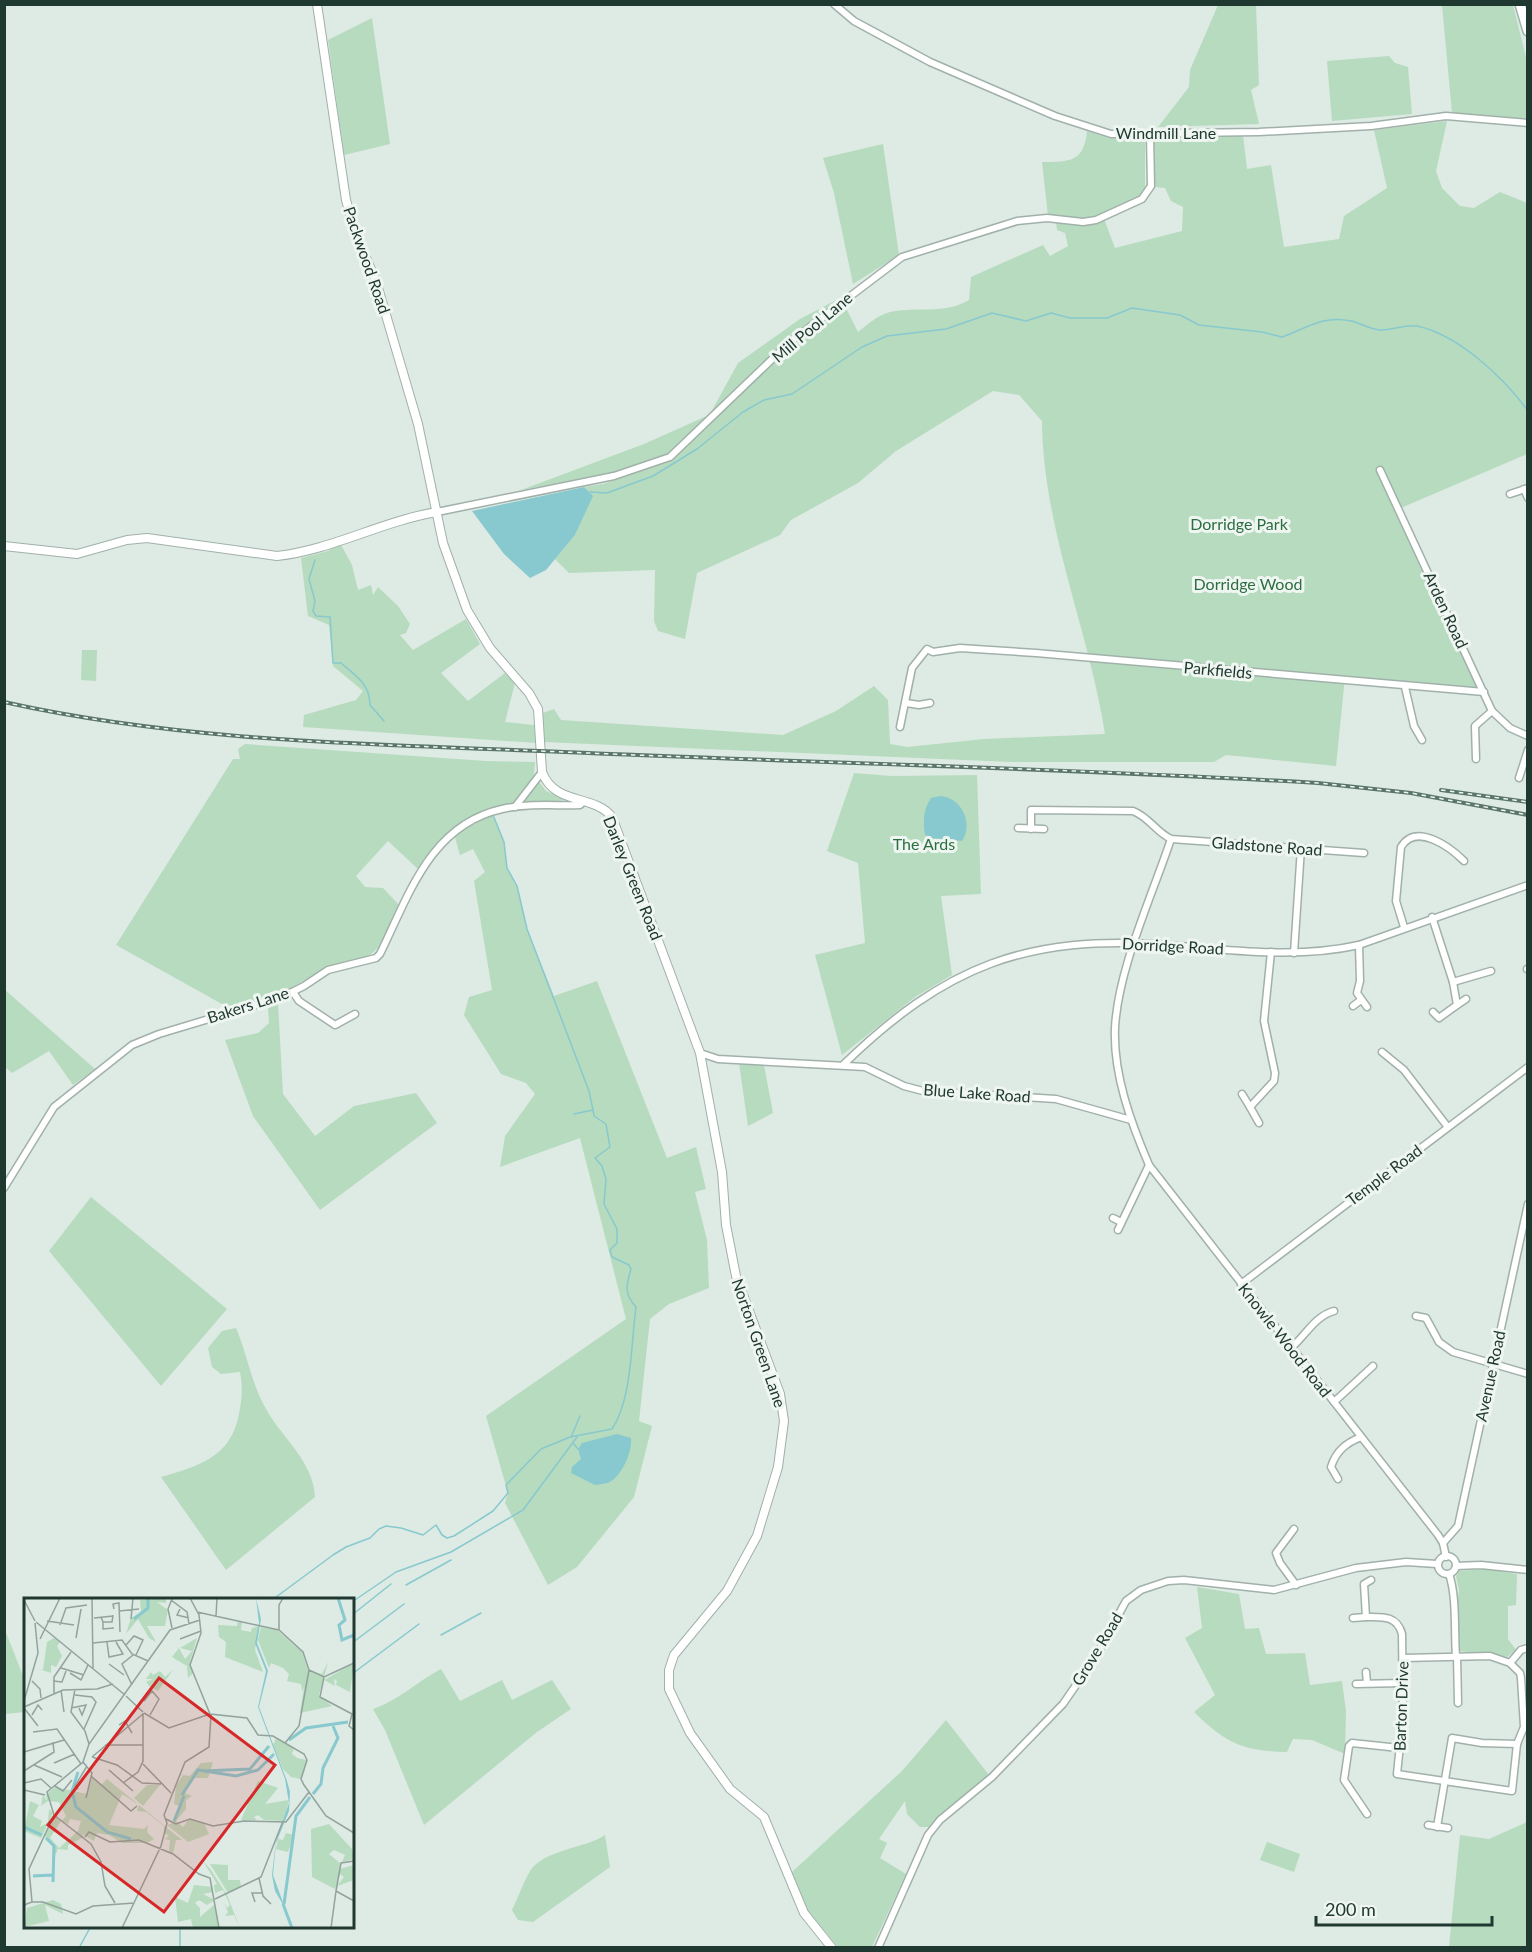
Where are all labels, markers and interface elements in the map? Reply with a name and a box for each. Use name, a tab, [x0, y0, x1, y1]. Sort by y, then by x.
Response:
street label: Windmill Lane	[1116, 123, 1216, 142]
street label: Packwood Road	[340, 204, 395, 316]
street label: Mill Pool Lane	[768, 288, 856, 366]
park label: Dorridge Park	[1190, 514, 1289, 533]
street label: Arden Road	[1420, 569, 1472, 651]
park label: Dorridge Wood	[1194, 574, 1302, 593]
street label: Parkfields	[1183, 657, 1253, 682]
street label: Darley Green Road	[600, 813, 667, 943]
street label: Gladstone Road	[1211, 832, 1323, 859]
park label: The Ards	[893, 834, 955, 853]
street label: Dorridge Road	[1122, 933, 1224, 958]
street label: Bakers Lane	[205, 982, 291, 1027]
street label: Blue Lake Road	[923, 1079, 1031, 1106]
street label: Temple Road	[1342, 1140, 1425, 1209]
street label: Norton Green Lane	[728, 1276, 790, 1410]
street label: Knowle Wood Road	[1235, 1279, 1336, 1401]
street label: Avenue Road	[1471, 1329, 1508, 1423]
inset map	[24, 1598, 354, 1928]
street label: Grove Road	[1067, 1609, 1126, 1689]
street label: Barton Drive	[1389, 1661, 1412, 1751]
scale bar	[1316, 1889, 1492, 1927]
text: 200 m	[1325, 1898, 1376, 1920]

